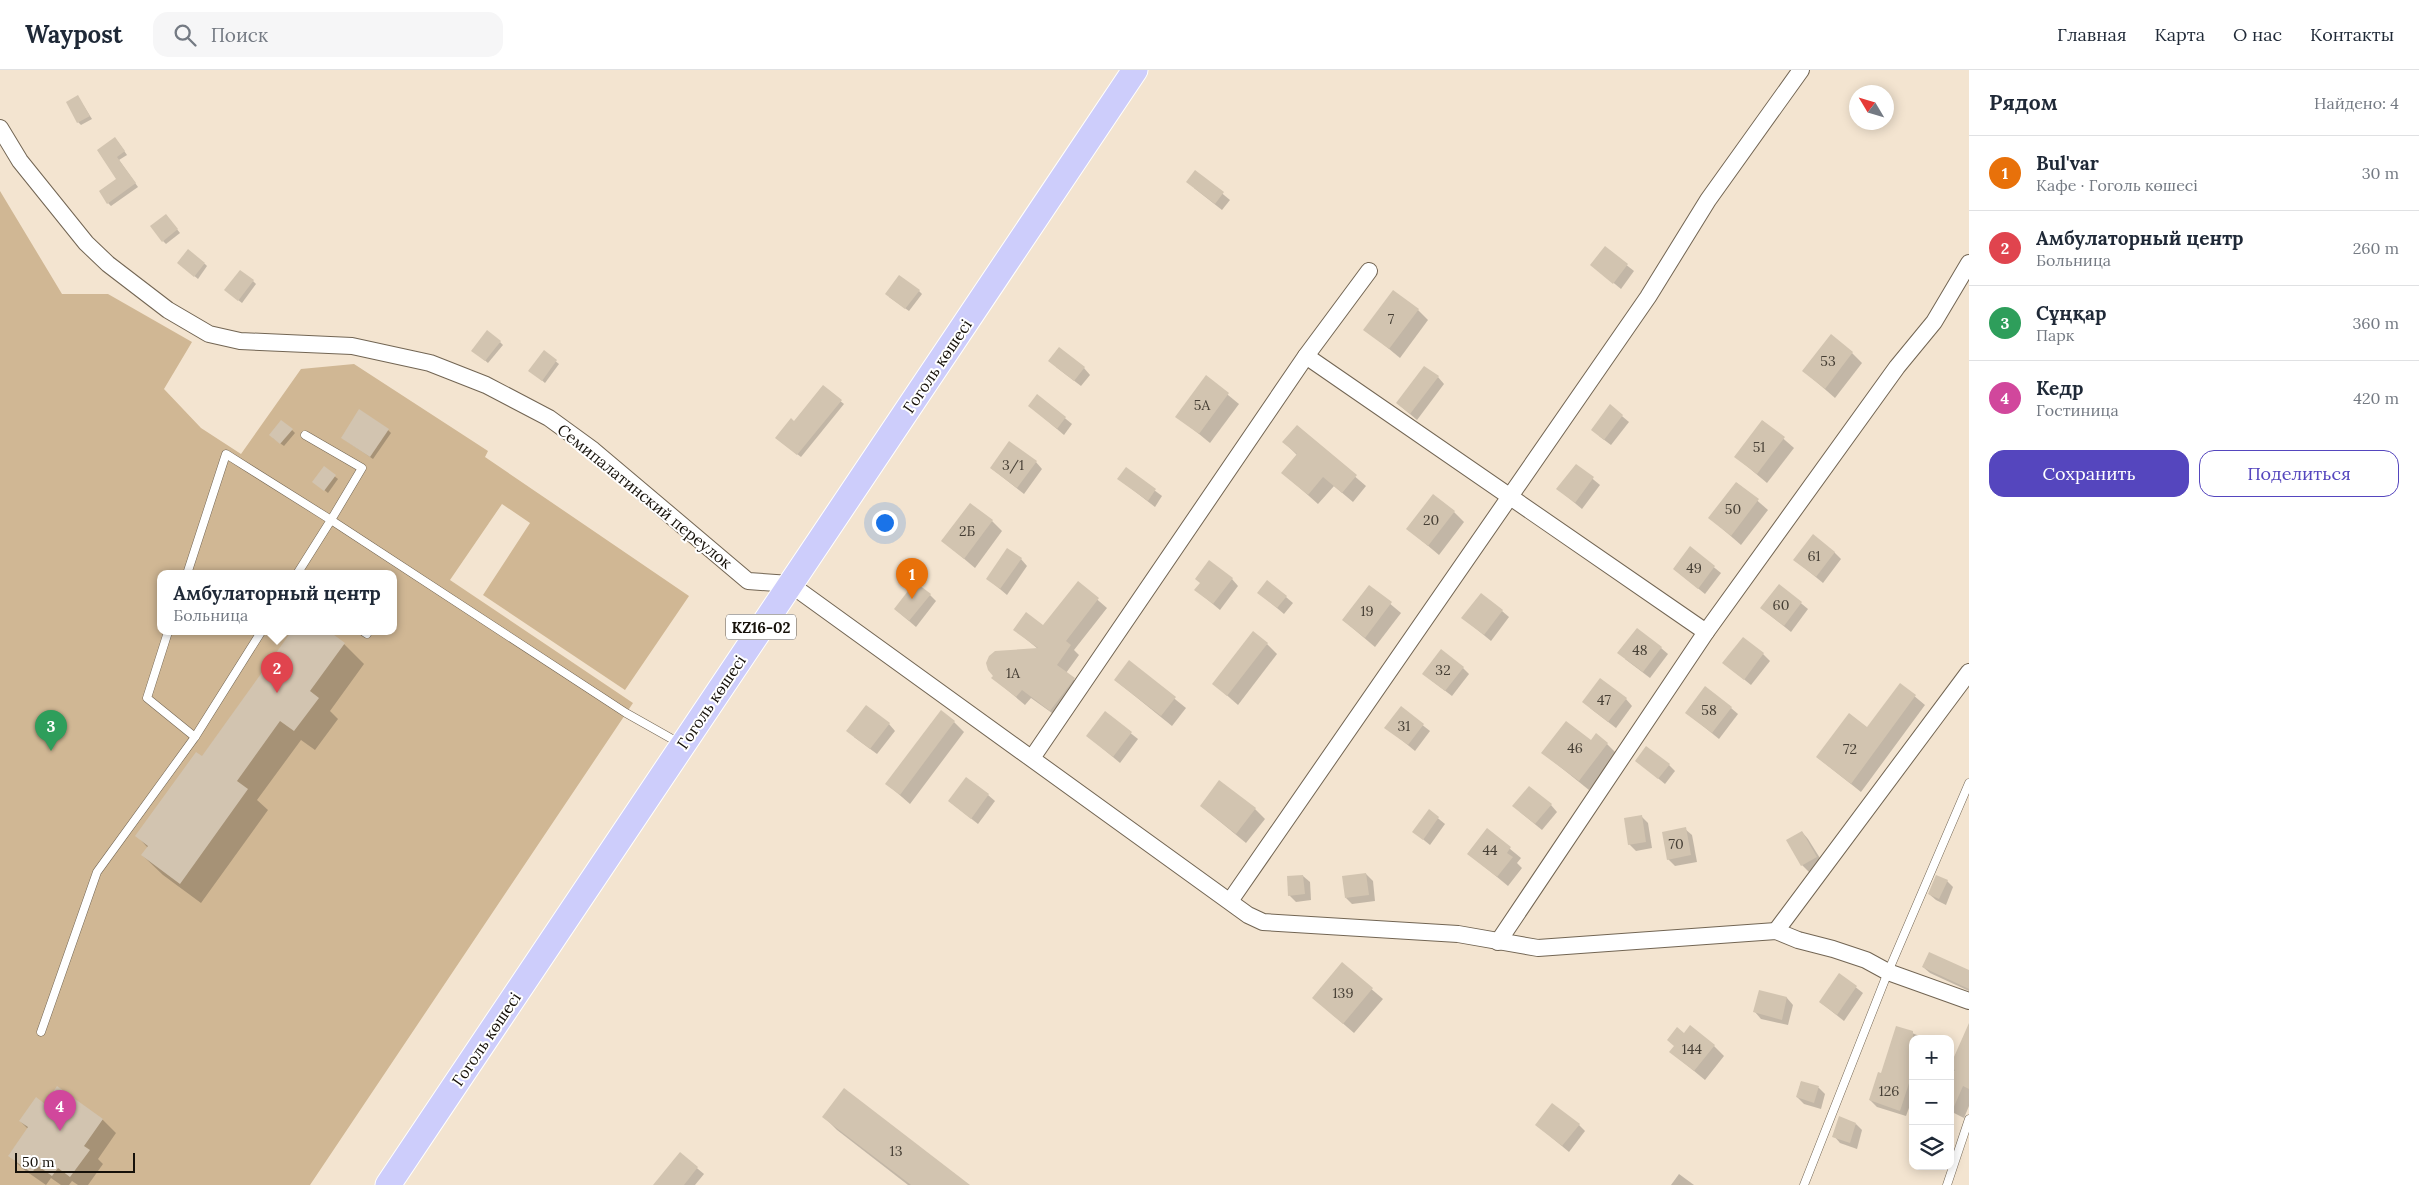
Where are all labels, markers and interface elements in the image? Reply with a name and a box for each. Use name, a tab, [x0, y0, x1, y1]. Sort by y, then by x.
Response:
search box	[153, 12, 503, 57]
text: Waypost	[25, 19, 123, 50]
icon: search	[171, 21, 199, 49]
text: Поиск	[211, 23, 268, 47]
text: Главная	[2057, 23, 2126, 46]
text: Карта	[2154, 23, 2205, 46]
text: О нас	[2233, 23, 2282, 46]
text: Контакты	[2310, 23, 2394, 46]
north arrow	[1849, 85, 1894, 130]
text: Рядом	[1989, 89, 2058, 116]
text: Найдено: 4	[2314, 93, 2399, 113]
text: Bul'var	[2036, 151, 2099, 175]
text: 1	[2002, 163, 2008, 183]
text: 30 m	[2362, 163, 2399, 183]
text: Кафе · Гоголь көшесі	[2036, 175, 2198, 195]
text: Амбулаторный центр	[2036, 226, 2244, 250]
text: 2	[2001, 238, 2009, 258]
text: 260 m	[2353, 238, 2399, 258]
text: Больница	[2036, 250, 2111, 270]
text: Сұңқар	[2036, 301, 2107, 325]
house number: 7	[1388, 310, 1395, 328]
text: 3	[2001, 313, 2009, 333]
text: 360 m	[2352, 313, 2399, 333]
street label: Гоголь көшесі	[898, 315, 976, 417]
text: Парк	[2036, 325, 2074, 345]
house number: 53	[1820, 352, 1836, 370]
text: Кедр	[2036, 376, 2083, 400]
text: 4	[2001, 388, 2009, 408]
text: 420 m	[2353, 388, 2399, 408]
house number: 5А	[1194, 396, 1210, 414]
text: Гостиница	[2036, 400, 2119, 420]
street label: Семипалатинский переулок	[553, 419, 737, 573]
house number: 51	[1753, 438, 1765, 456]
button: Сохранить	[1989, 450, 2189, 497]
button: Поделиться	[2199, 450, 2399, 497]
house number: 3/1	[1002, 456, 1024, 474]
house number: 50	[1725, 500, 1741, 518]
your location	[872, 510, 898, 536]
house number: 20	[1423, 511, 1439, 529]
house number: 2Б	[959, 522, 975, 540]
house number: 61	[1807, 547, 1821, 565]
pin: 1	[896, 558, 928, 599]
house number: 49	[1686, 559, 1702, 577]
popup	[157, 570, 397, 635]
text: Амбулаторный центр	[173, 581, 381, 605]
house number: 60	[1773, 596, 1789, 614]
house number: 19	[1360, 602, 1374, 620]
text: Больница	[173, 605, 248, 625]
road number: KZ16-02	[726, 614, 796, 640]
house number: 48	[1632, 641, 1648, 659]
street label: Гоголь көшесі	[672, 651, 750, 753]
pin: 2	[261, 652, 293, 693]
house number: 32	[1435, 661, 1451, 679]
house number: 1А	[1006, 664, 1020, 682]
house number: 47	[1597, 691, 1612, 709]
house number: 58	[1701, 701, 1717, 719]
pin: 3	[35, 710, 67, 751]
house number: 31	[1398, 717, 1410, 735]
house number: 46	[1567, 739, 1583, 757]
house number: 72	[1843, 740, 1857, 758]
house number: 70	[1668, 835, 1684, 853]
house number: 44	[1482, 841, 1498, 859]
house number: 139	[1333, 984, 1354, 1002]
street label: Гоголь көшесі	[447, 988, 525, 1090]
map controls	[1909, 1035, 1954, 1170]
button: +	[1909, 1035, 1954, 1080]
house number: 144	[1682, 1040, 1703, 1058]
button: −	[1909, 1080, 1954, 1125]
house number: 126	[1879, 1082, 1899, 1100]
pin: 4	[44, 1090, 76, 1131]
button: layers	[1909, 1125, 1954, 1170]
house number: 13	[890, 1142, 903, 1160]
scale bar	[15, 1150, 135, 1173]
text: 50 m	[22, 1153, 55, 1171]

